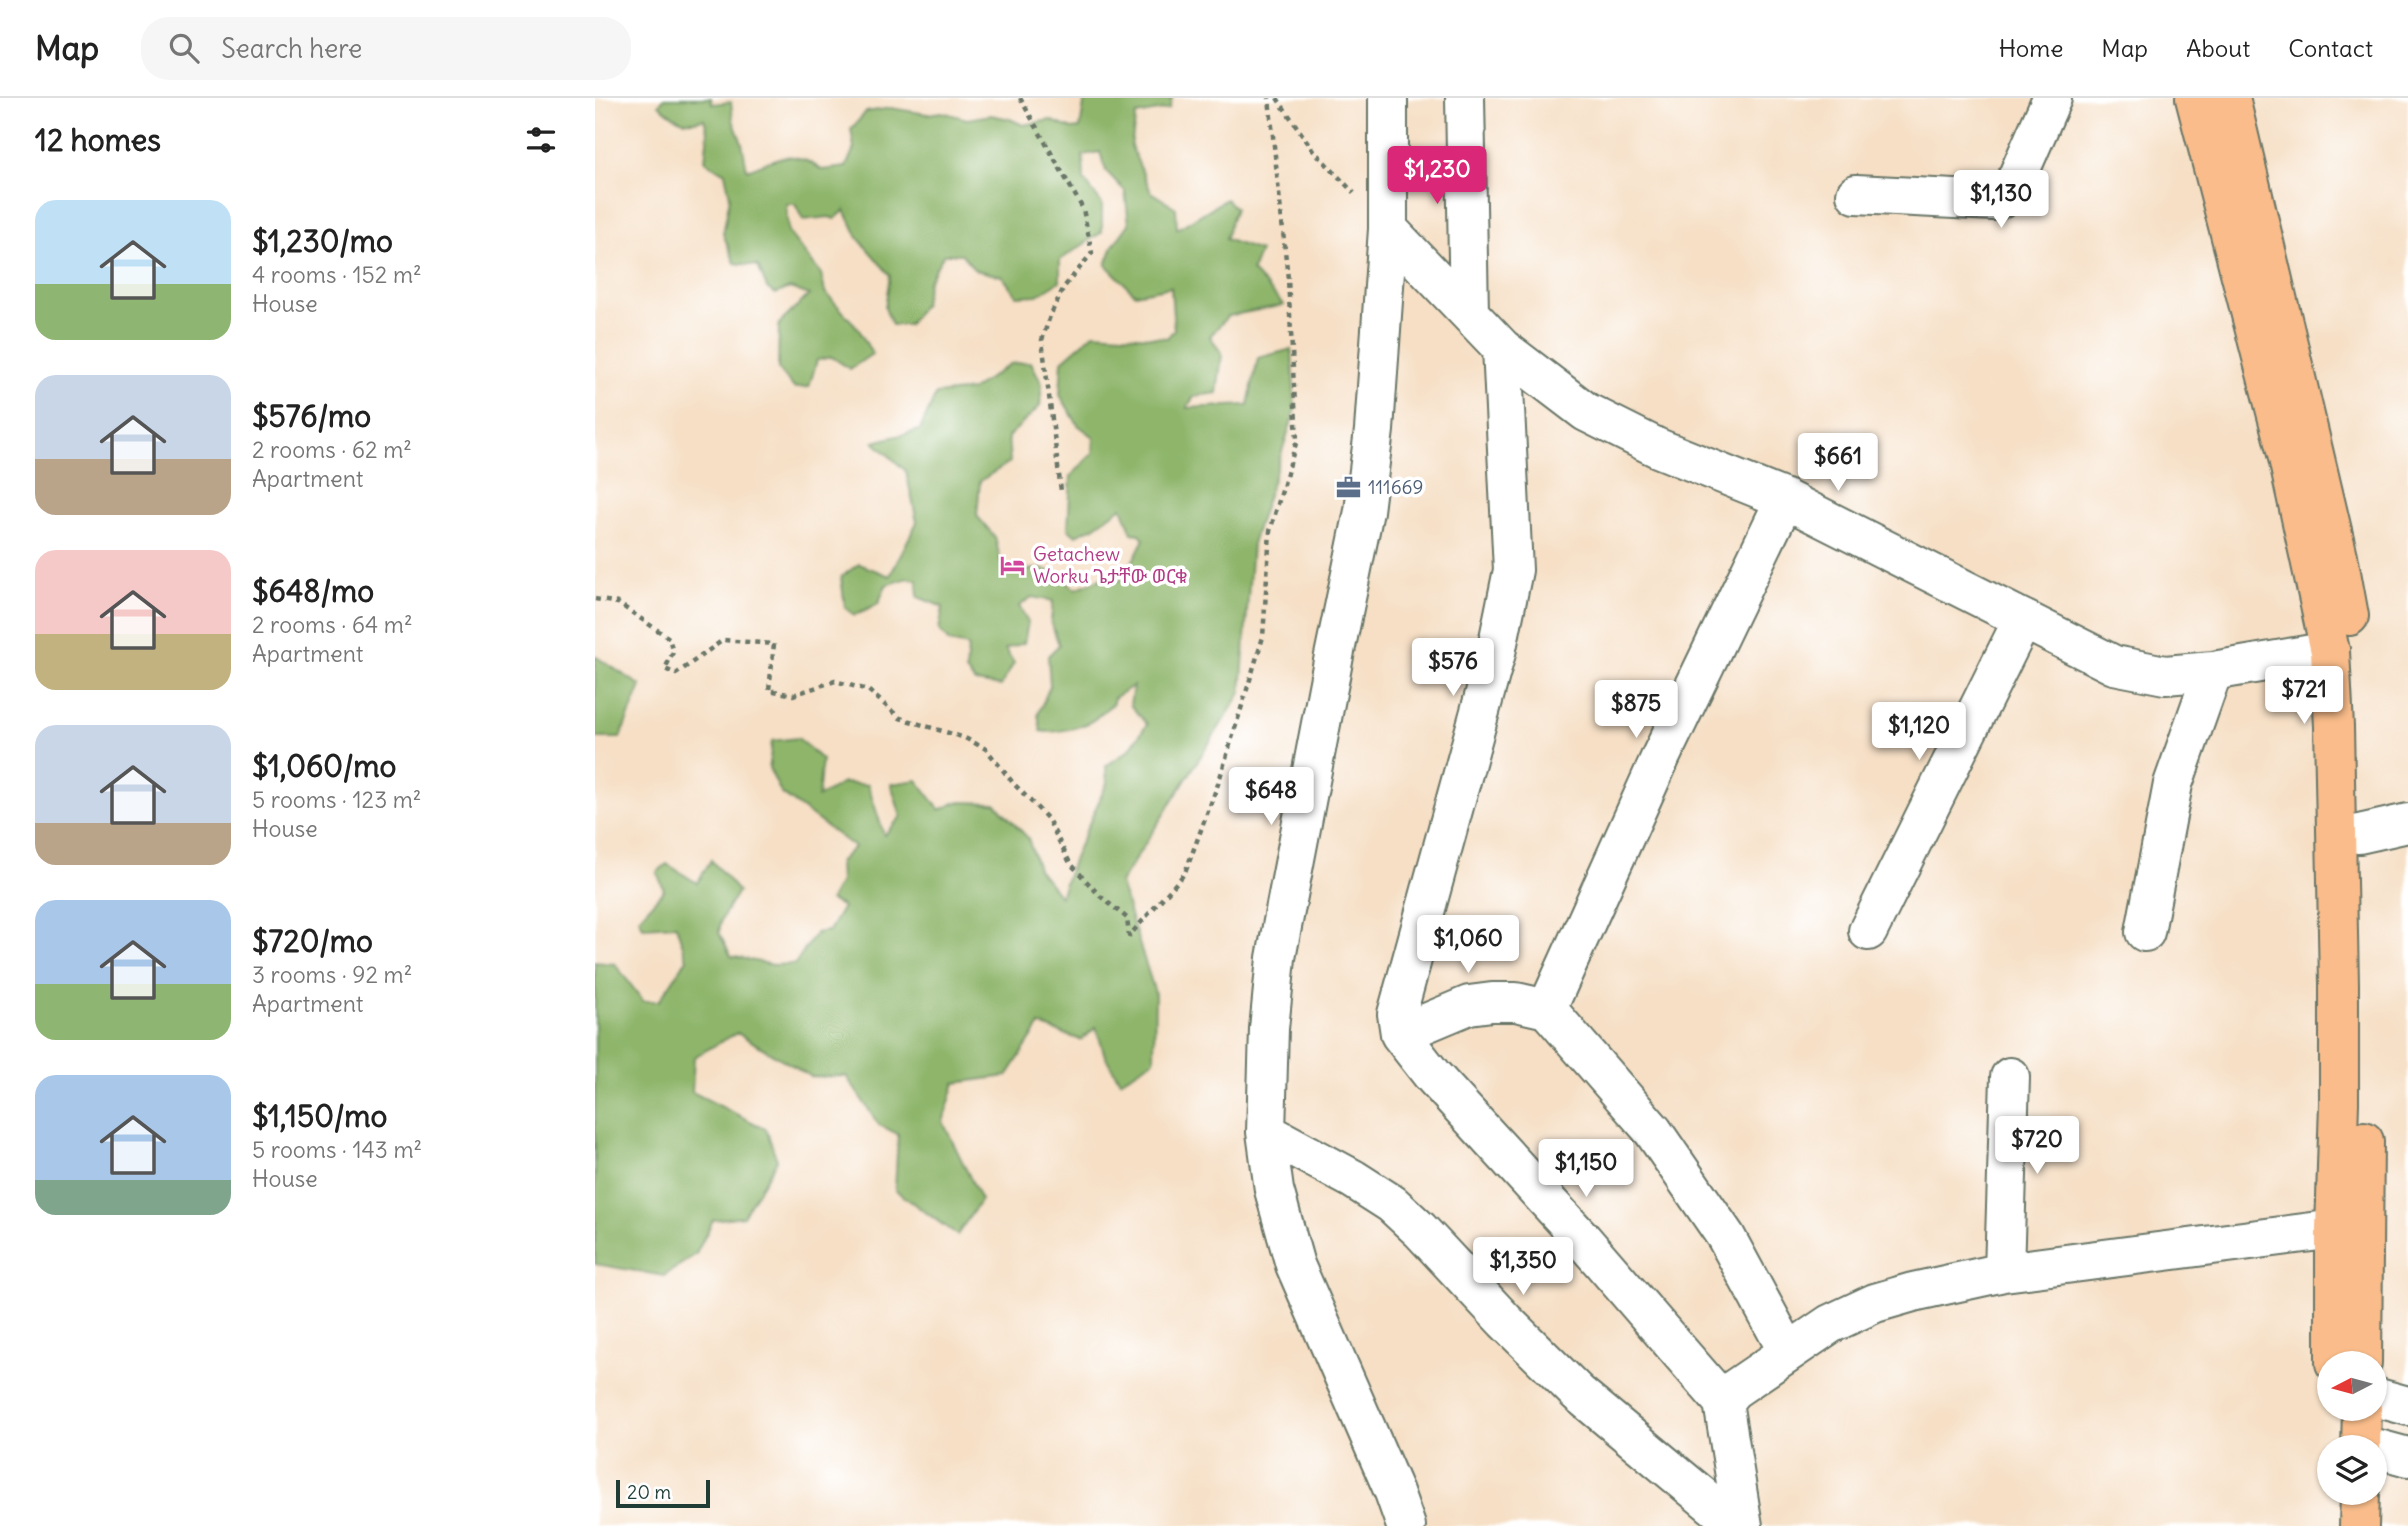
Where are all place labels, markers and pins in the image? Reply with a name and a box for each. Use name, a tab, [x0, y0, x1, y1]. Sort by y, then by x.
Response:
pin: $1,230	[1380, 146, 1494, 206]
pin: $1,130	[1944, 170, 2058, 230]
pin: $661	[1797, 434, 1879, 493]
office icon: 111669	[1334, 473, 1362, 501]
place label: 111669	[1368, 475, 1423, 499]
place label: Getachew Worku ጌታቸው ወርቁ	[1033, 542, 1187, 588]
hotel icon: Getachew Worku ጌታቸው ወርቁ	[999, 551, 1027, 579]
pin: $576	[1412, 638, 1494, 698]
pin: $721	[2263, 666, 2345, 726]
pin: $875	[1595, 680, 1677, 740]
pin: $1,120	[1862, 702, 1976, 762]
pin: $648	[1230, 768, 1312, 827]
pin: $1,060	[1411, 916, 1525, 975]
pin: $720	[1996, 1116, 2078, 1176]
pin: $1,150	[1529, 1140, 1643, 1199]
pin: $1,350	[1466, 1238, 1580, 1297]

